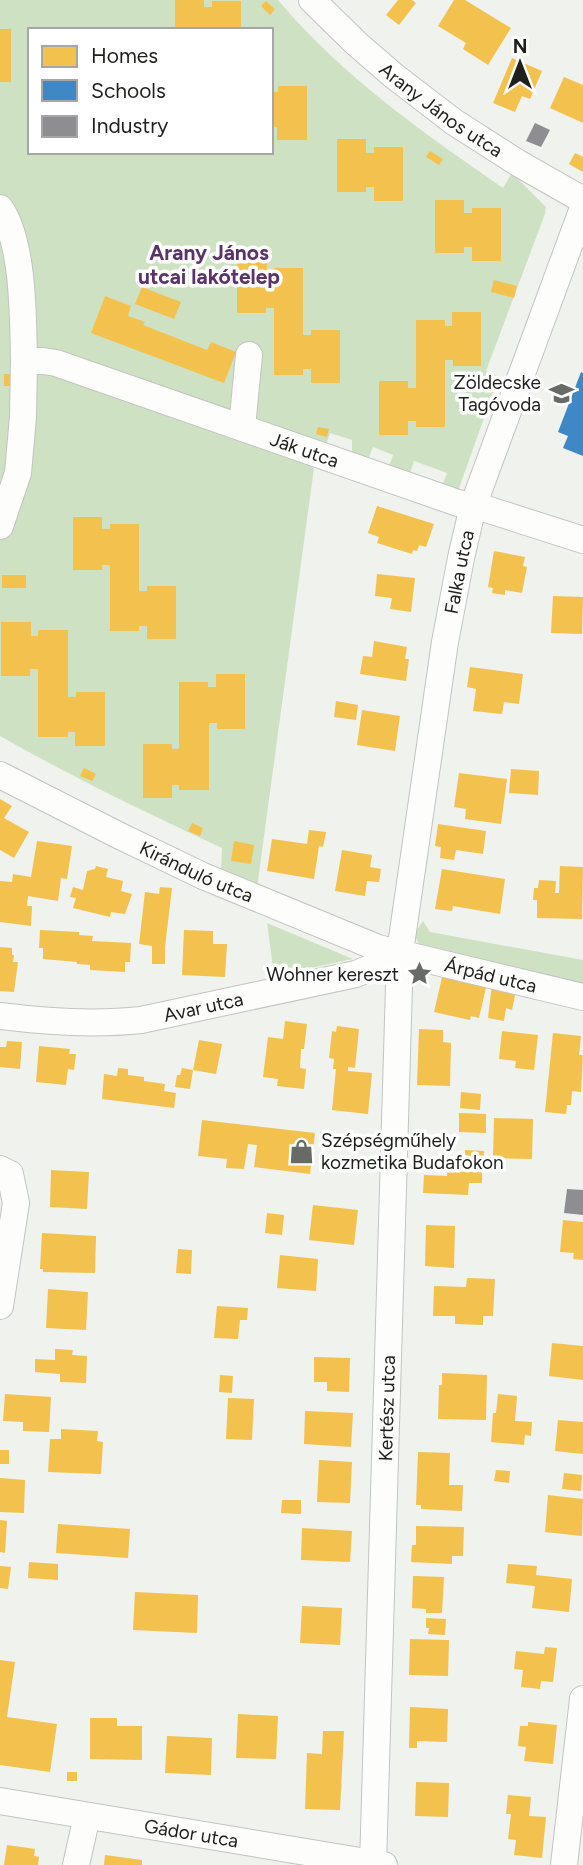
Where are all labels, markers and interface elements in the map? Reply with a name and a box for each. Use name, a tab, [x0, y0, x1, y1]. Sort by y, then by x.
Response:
legend	[28, 28, 273, 154]
north arrow	[485, 28, 555, 98]
text: N	[513, 35, 527, 58]
text: Homes	[91, 43, 158, 68]
street label: Arany János utca	[375, 57, 507, 162]
text: Schools	[91, 78, 166, 103]
text: Industry	[91, 113, 168, 138]
district label: Arany János utcai lakótelep	[138, 240, 280, 289]
place label: Zöldecske Tagóvoda	[454, 371, 541, 416]
school or university icon: Zöldecske Tagóvoda	[547, 379, 575, 407]
street label: Ják utca	[267, 427, 342, 472]
street label: Falka utca	[439, 528, 479, 616]
street label: Kiránduló utca	[136, 836, 257, 907]
street label: Árpád utca	[443, 953, 539, 997]
place icon: Wohner kereszt	[405, 960, 433, 988]
place label: Wohner kereszt	[266, 963, 399, 986]
street label: Avar utca	[161, 987, 245, 1026]
place label: Szépségműhely kozmetika Budafokon	[321, 1129, 504, 1174]
shop icon: Szépségműhely kozmetika Budafokon	[287, 1137, 315, 1165]
street label: Kertész utca	[373, 1355, 400, 1462]
street label: Gádor utca	[143, 1814, 240, 1852]

